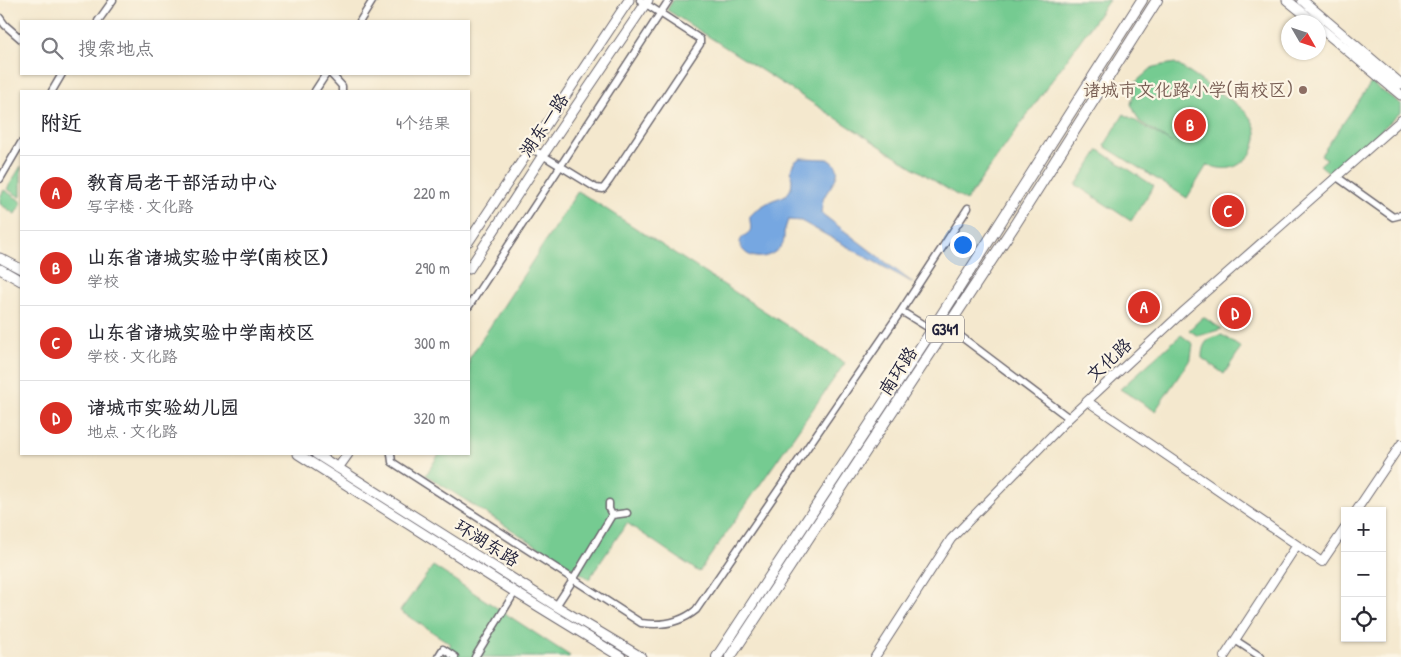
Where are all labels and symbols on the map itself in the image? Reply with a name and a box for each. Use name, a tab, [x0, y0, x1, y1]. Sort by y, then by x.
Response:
north arrow	[1281, 15, 1326, 60]
place label: 诸城市文化路小学(南校区)	[1082, 77, 1293, 102]
marker: 诸城市文化路小学(南校区)	[1297, 84, 1309, 96]
street label: 湖东一路	[513, 88, 574, 162]
pin: B	[1174, 106, 1206, 144]
pin: C	[1212, 192, 1244, 230]
your location	[950, 232, 976, 258]
pin: A	[1128, 288, 1160, 326]
pin: D	[1219, 294, 1251, 332]
road number: G341	[926, 316, 964, 342]
street label: 文化路	[1080, 332, 1137, 387]
street label: 南环路	[872, 341, 923, 400]
street label: 环湖东路	[450, 513, 524, 572]

